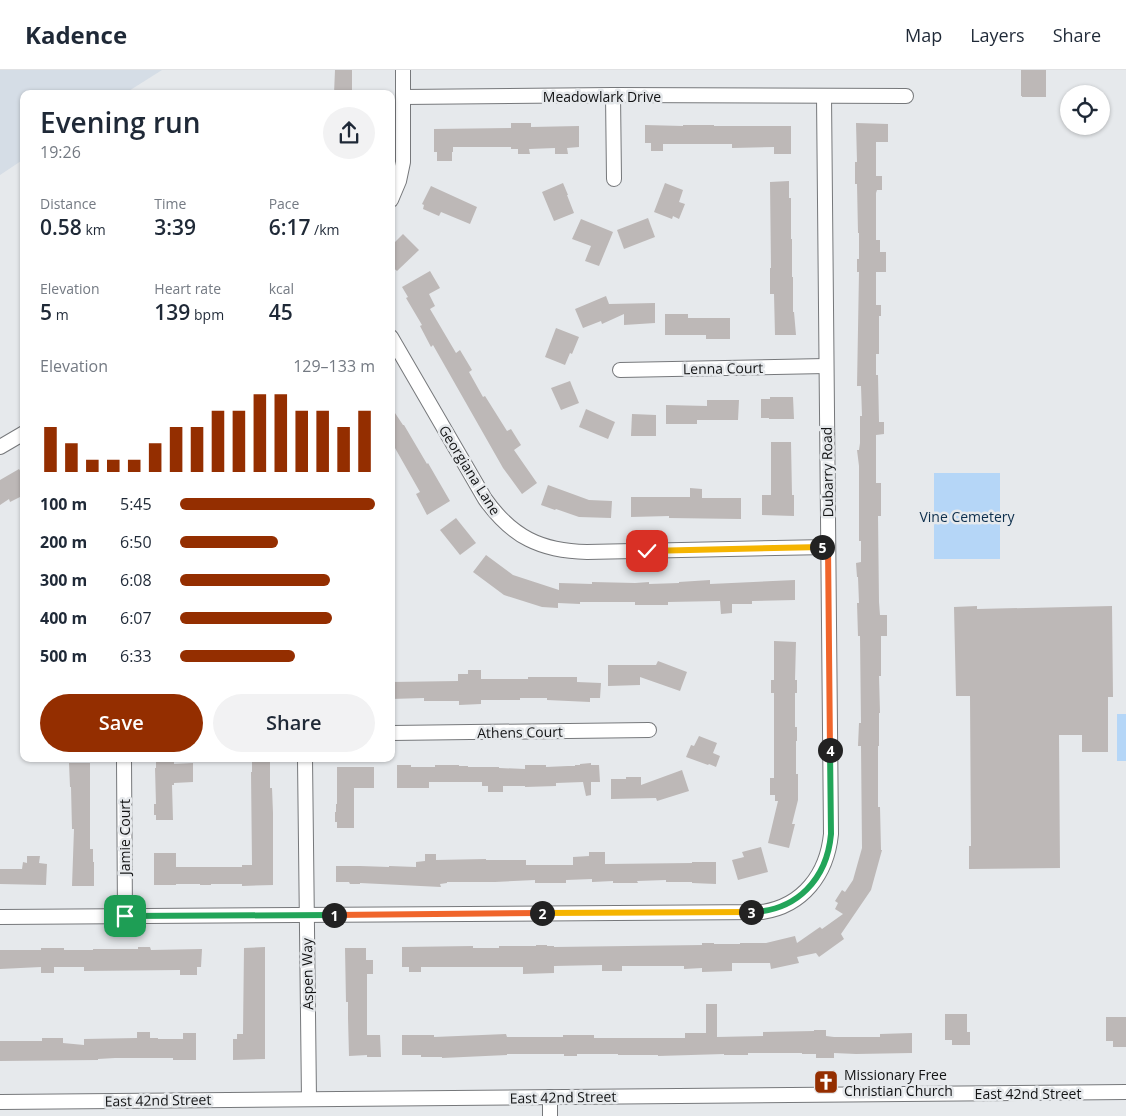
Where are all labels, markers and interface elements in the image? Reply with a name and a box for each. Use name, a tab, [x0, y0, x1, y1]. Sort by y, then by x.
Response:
text: Kadence	[25, 18, 127, 51]
text: Map	[905, 23, 942, 47]
text: Layers	[970, 23, 1025, 47]
text: Share	[1053, 23, 1101, 47]
map controls	[1060, 85, 1110, 135]
button: locate	[1060, 85, 1110, 135]
street label: Meadowlark Drive	[543, 87, 661, 106]
text: Evening run	[40, 103, 201, 141]
button: share	[323, 107, 375, 159]
text: 19:26	[40, 141, 81, 163]
text: Distance	[40, 194, 96, 213]
text: Time	[154, 194, 186, 213]
text: Pace	[269, 194, 299, 213]
text: 0.58	[40, 213, 82, 241]
text: 3:39	[154, 213, 196, 241]
text: 6:17	[269, 213, 310, 241]
text: km	[82, 220, 106, 239]
text: /km	[310, 220, 340, 239]
text: Elevation	[40, 279, 99, 298]
text: Heart rate	[154, 279, 221, 298]
text: kcal	[269, 279, 294, 298]
text: 5	[40, 298, 52, 326]
text: 139	[154, 298, 190, 326]
text: 45	[269, 298, 293, 326]
text: m	[52, 305, 69, 324]
text: bpm	[190, 305, 224, 324]
text: Elevation	[40, 355, 108, 377]
text: 129–133 m	[293, 355, 375, 377]
street label: Lenna Court	[683, 358, 763, 378]
street label: Georgiana Lane	[435, 421, 505, 519]
street label: Dubarry Road	[817, 427, 837, 517]
text: 100 m	[40, 493, 87, 515]
text: 5:45	[120, 493, 152, 515]
park label: Vine Cemetery	[919, 507, 1016, 526]
pin	[626, 530, 668, 572]
text: 200 m	[40, 531, 87, 553]
text: 6:50	[120, 531, 152, 553]
pin: 5	[810, 534, 834, 560]
icon: check	[633, 537, 661, 565]
text: 5	[818, 538, 827, 557]
text: 300 m	[40, 569, 87, 591]
text: 6:08	[120, 569, 152, 591]
text: 400 m	[40, 607, 87, 629]
text: 6:07	[120, 607, 152, 629]
text: 500 m	[40, 645, 87, 667]
text: 6:33	[120, 645, 152, 667]
button: Save	[40, 694, 203, 752]
button: Share	[213, 694, 375, 752]
street label: Athens Court	[477, 722, 563, 742]
pin: 4	[818, 738, 842, 762]
text: 4	[826, 741, 835, 760]
street label: Jamie Court	[115, 799, 134, 877]
pin	[104, 895, 146, 937]
pin: 2	[530, 900, 554, 926]
pin: 3	[738, 900, 764, 924]
icon: arrive	[111, 902, 139, 930]
pin: 1	[322, 902, 346, 928]
text: 3	[747, 903, 756, 922]
text: 2	[538, 904, 547, 923]
text: 1	[330, 906, 339, 925]
street label: Aspen Way	[297, 937, 317, 1010]
place label: Missionary Free Christian Church	[844, 1065, 953, 1100]
church icon: Missionary Free Christian Church	[813, 1069, 839, 1095]
street label: East 42nd Street	[975, 1084, 1081, 1103]
street label: East 42nd Street	[509, 1087, 617, 1107]
street label: East 42nd Street	[104, 1090, 212, 1110]

